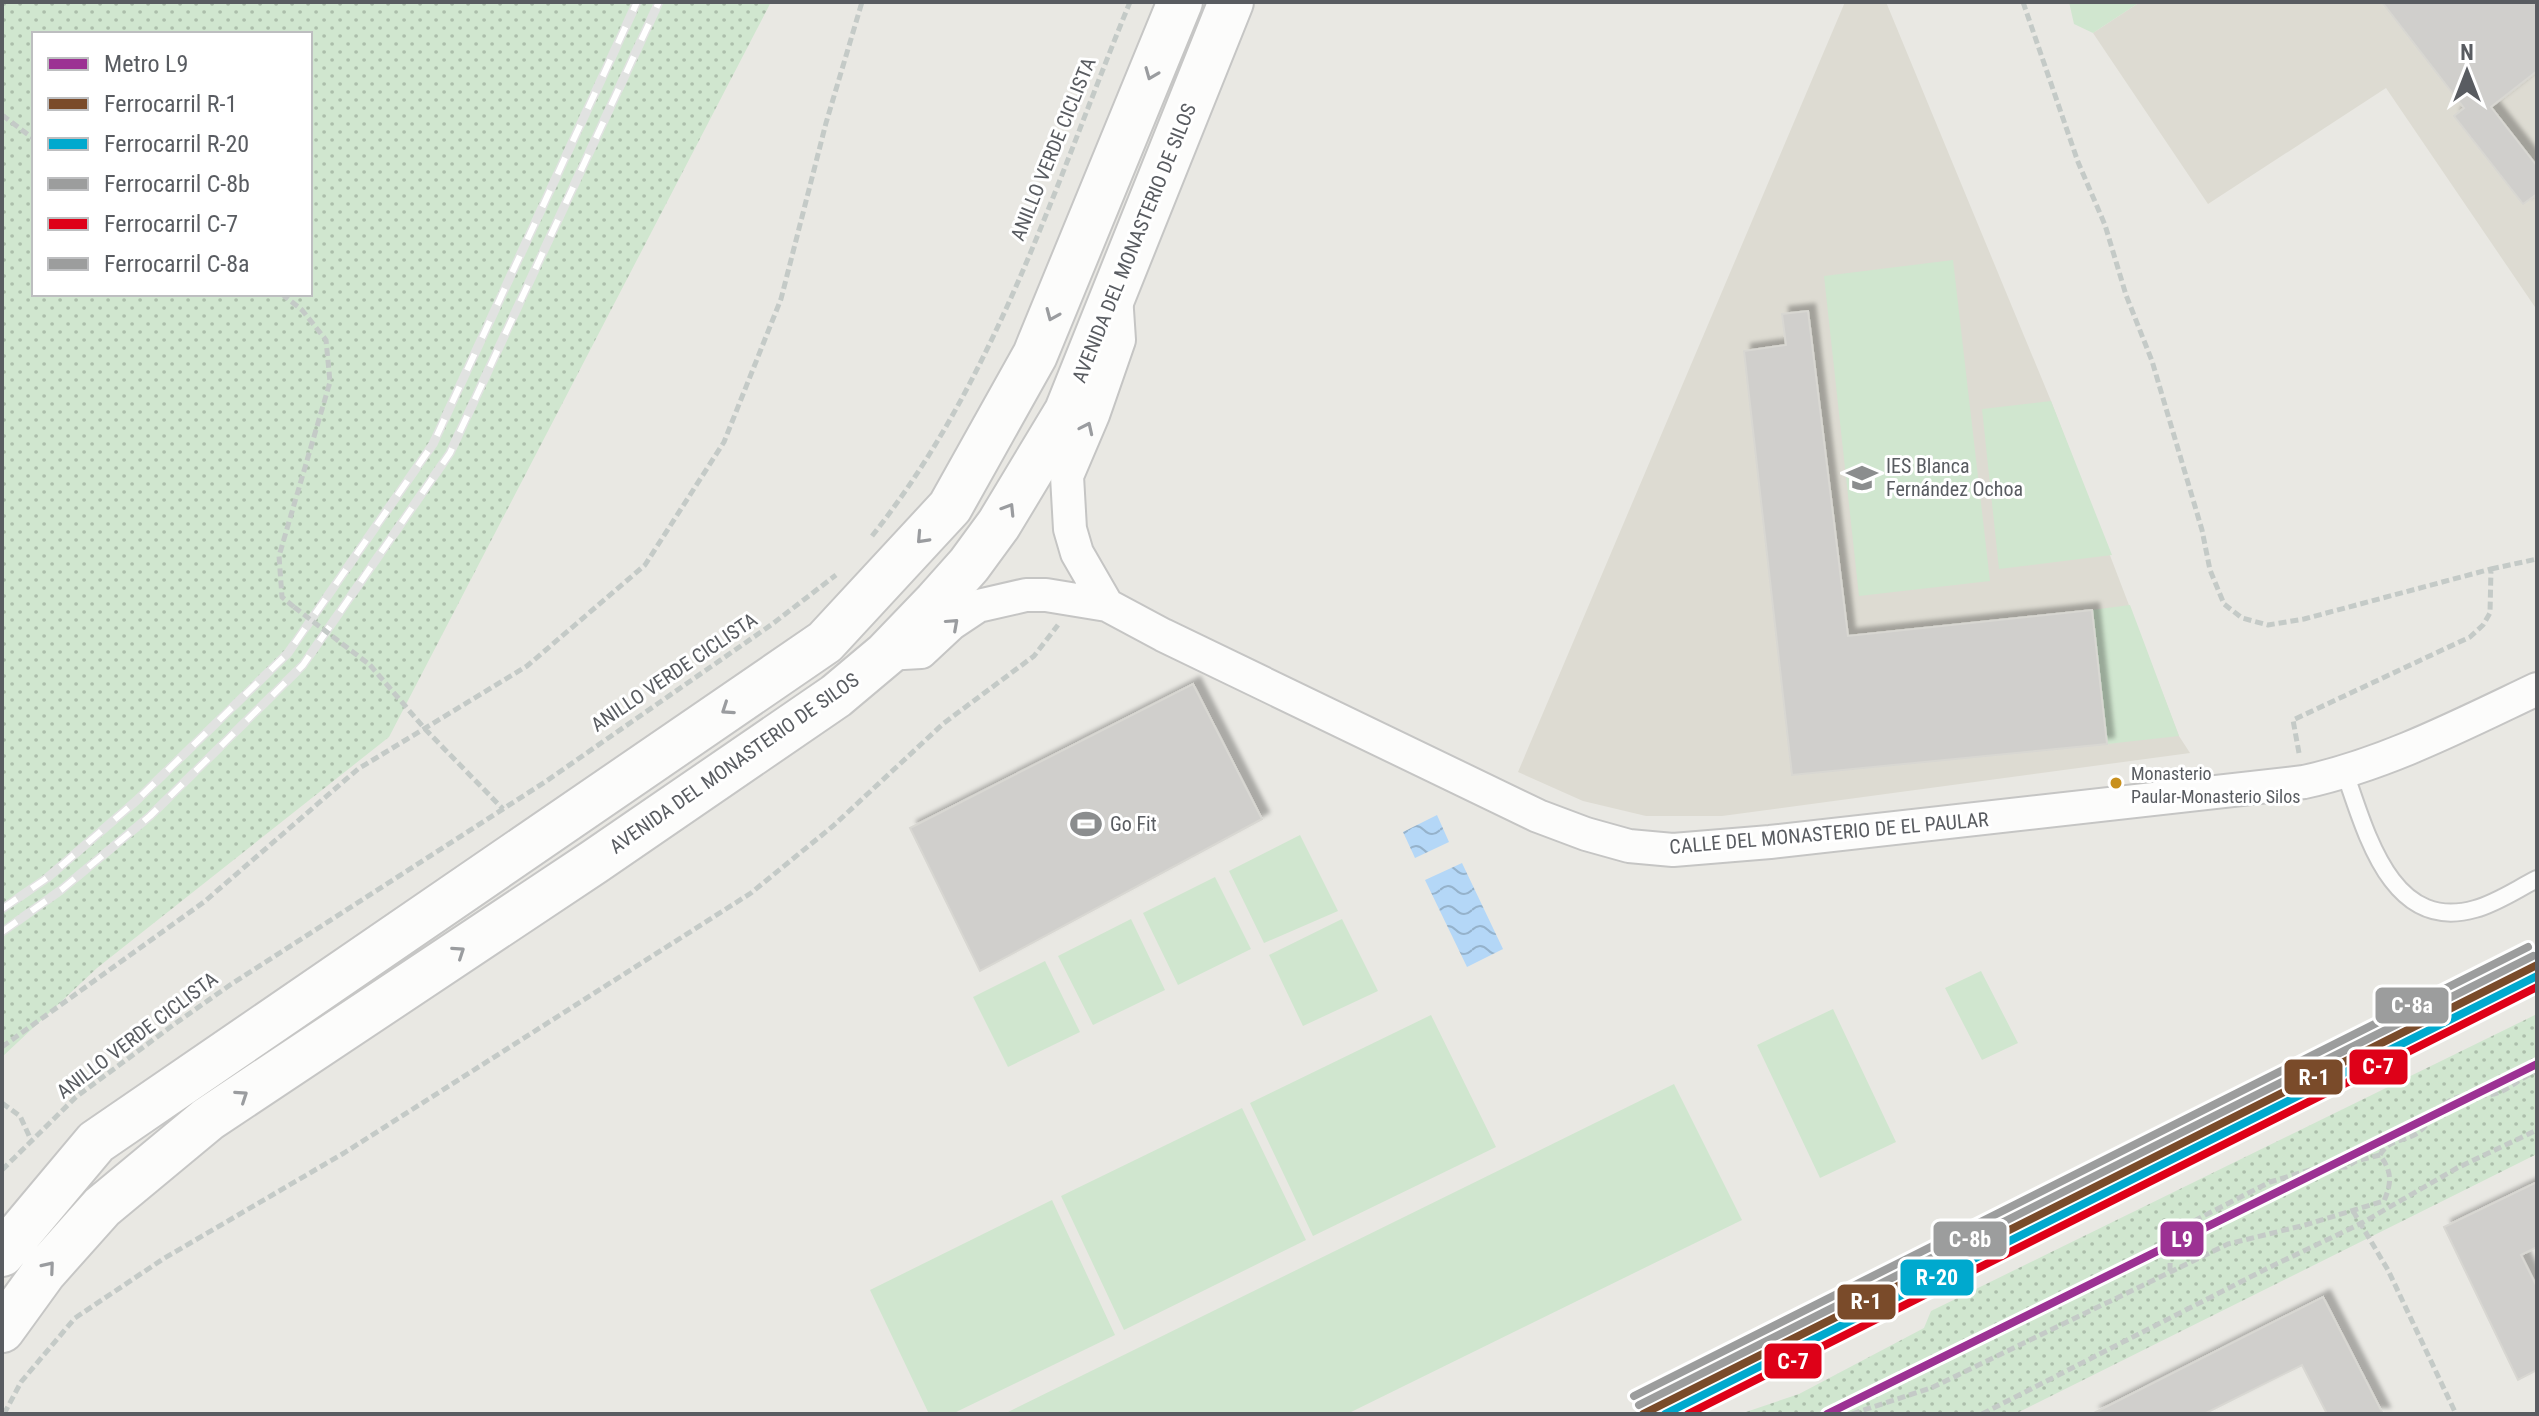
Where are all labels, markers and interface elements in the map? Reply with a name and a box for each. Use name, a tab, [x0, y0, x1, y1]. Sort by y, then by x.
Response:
legend	[32, 32, 312, 296]
north arrow	[2427, 32, 2507, 112]
text: N	[2460, 40, 2474, 65]
text: Metro L9	[104, 50, 188, 78]
street label: ANILLO VERDE CICLISTA	[1005, 54, 1101, 244]
one-way arrow	[1144, 66, 1161, 80]
text: Ferrocarril R-1	[104, 90, 237, 118]
street label: AVENIDA DEL MONASTERIO DE SILOS	[1067, 100, 1201, 386]
text: Ferrocarril R-20	[104, 130, 249, 158]
text: Ferrocarril C-8b	[104, 170, 250, 198]
text: Ferrocarril C-7	[104, 210, 238, 238]
text: Ferrocarril C-8a	[104, 250, 250, 278]
one-way arrow	[1045, 307, 1061, 321]
one-way arrow	[1077, 422, 1093, 436]
place label: IES Blanca Fernández Ochoa	[1886, 454, 2023, 501]
school or university icon: IES Blanca Fernández Ochoa	[1845, 461, 1879, 495]
one-way arrow	[999, 503, 1014, 518]
one-way arrow	[916, 529, 931, 543]
street label: ANILLO VERDE CICLISTA	[586, 607, 762, 737]
one-way arrow	[944, 620, 959, 634]
street label: AVENIDA DEL MONASTERIO DE SILOS	[605, 667, 863, 859]
one-way arrow	[722, 699, 736, 714]
place label: Monasterio Paular-Monasterio Silos	[2131, 763, 2300, 807]
marker: Monasterio Paular-Monasterio Silos	[2108, 775, 2124, 791]
sports icon: Go Fit	[1069, 807, 1103, 841]
street label: CALLE DEL MONASTERIO DE EL PAULAR	[1668, 807, 1990, 859]
place label: Go Fit	[1110, 812, 1157, 836]
one-way arrow	[450, 946, 465, 961]
street label: ANILLO VERDE CICLISTA	[52, 966, 223, 1103]
line badge: C-8a	[2374, 986, 2450, 1025]
text: C-8a	[2391, 993, 2433, 1018]
line badge: C-7	[2348, 1048, 2409, 1086]
text: C-7	[2362, 1054, 2394, 1079]
line badge: R-1	[2283, 1058, 2344, 1096]
text: R-1	[2298, 1065, 2330, 1090]
one-way arrow	[234, 1090, 248, 1105]
line badge: C-8b	[1932, 1220, 2008, 1258]
line badge: L9	[2159, 1220, 2205, 1258]
text: C-8b	[1949, 1227, 1991, 1252]
text: L9	[2171, 1227, 2193, 1252]
line badge: R-20	[1899, 1258, 1975, 1297]
one-way arrow	[39, 1262, 54, 1277]
text: R-20	[1916, 1265, 1958, 1290]
line badge: R-1	[1836, 1283, 1897, 1321]
text: R-1	[1850, 1289, 1882, 1314]
line badge: C-7	[1763, 1342, 1823, 1380]
text: C-7	[1777, 1349, 1809, 1374]

